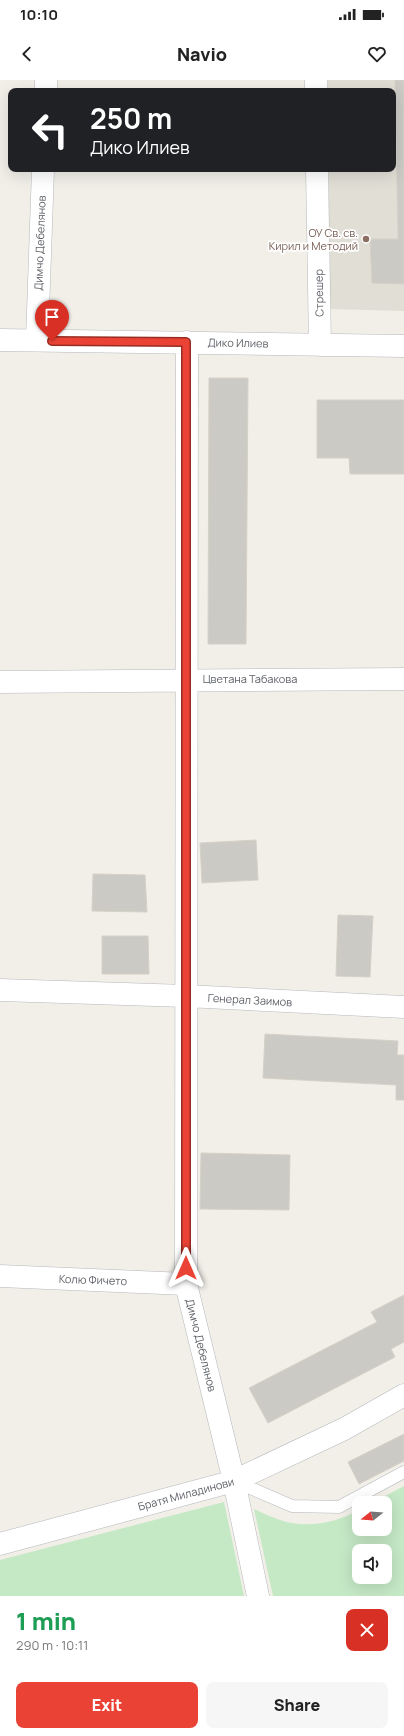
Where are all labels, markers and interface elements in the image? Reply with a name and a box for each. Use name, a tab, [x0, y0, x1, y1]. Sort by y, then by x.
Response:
text: 10:10	[20, 4, 58, 25]
text: Navio	[177, 42, 227, 66]
icon: back	[16, 43, 38, 65]
icon: heart	[366, 43, 388, 65]
text: 250 m	[90, 99, 172, 137]
icon: left	[24, 104, 76, 156]
text: Дико Илиев	[90, 135, 190, 159]
street label: Димчо Дебелянов	[30, 195, 49, 291]
place label: ОУ Св. св. Кирил и Методий	[269, 225, 358, 253]
marker: ОУ Св. св. Кирил и Методий	[361, 234, 371, 244]
street label: Стрешер	[311, 269, 326, 317]
pin	[35, 300, 69, 341]
icon: arrive	[41, 306, 63, 328]
street label: Дико Илиев	[207, 334, 269, 351]
street label: Цветана Табакова	[203, 671, 297, 686]
street label: Генерал Заимов	[207, 990, 293, 1009]
position arrow	[165, 1247, 207, 1289]
street label: Колю Фичето	[59, 1271, 128, 1288]
street label: Димчо Дебелянов	[183, 1297, 220, 1393]
street label: Братя Миладинови	[136, 1473, 236, 1514]
north arrow	[352, 1496, 392, 1536]
map controls	[352, 1496, 392, 1584]
button: sound	[352, 1544, 392, 1584]
text: 1 min	[16, 1604, 76, 1637]
button: close	[346, 1609, 388, 1651]
text: 290 m · 10:11	[16, 1636, 88, 1654]
button: Exit	[16, 1682, 198, 1728]
button: Share	[206, 1682, 388, 1728]

